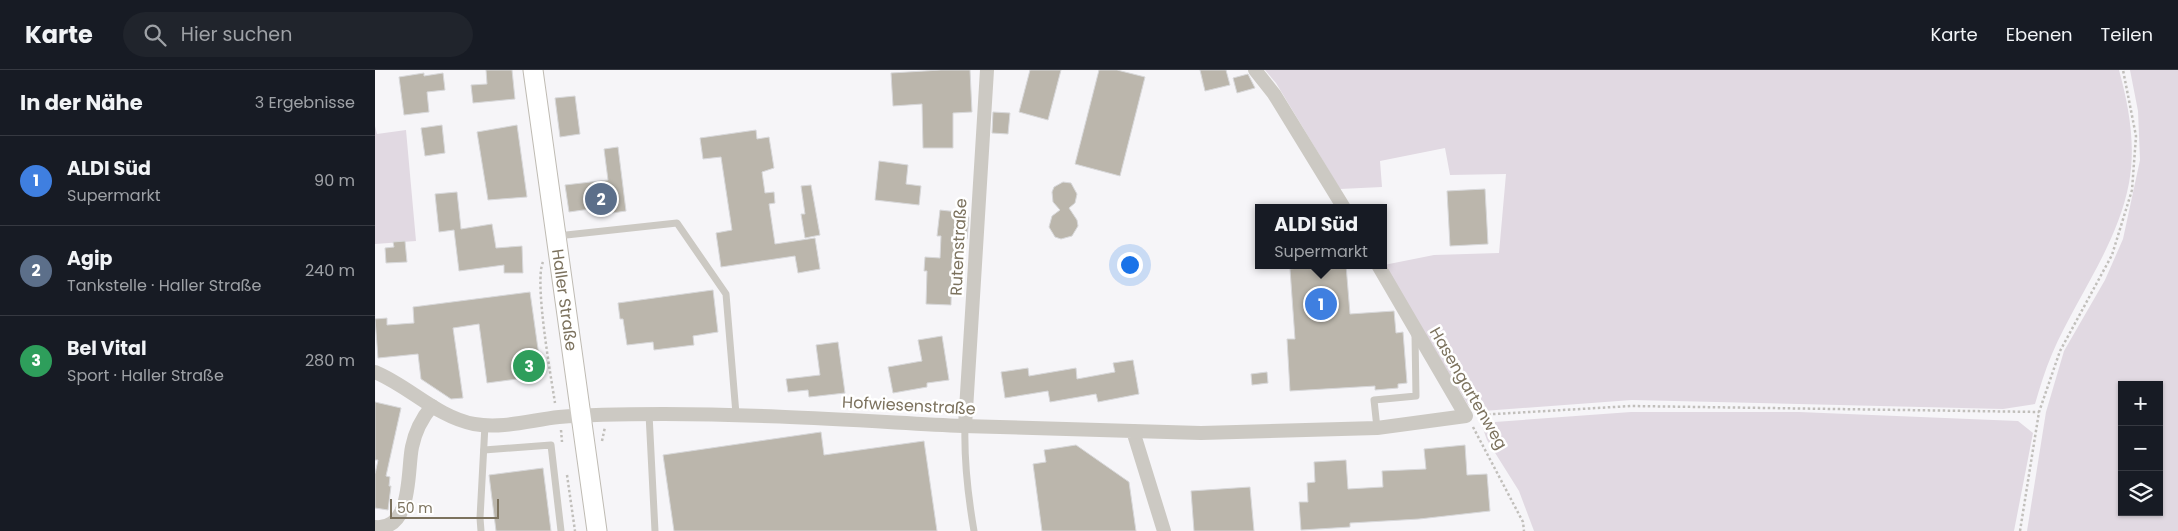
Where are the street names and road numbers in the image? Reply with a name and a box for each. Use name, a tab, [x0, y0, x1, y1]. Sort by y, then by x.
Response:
street label: Rutenstraße	[944, 198, 973, 296]
street label: Haller Straße	[546, 247, 583, 352]
street label: Hasengartenweg	[1424, 323, 1513, 454]
street label: Hofwiesenstraße	[842, 391, 976, 420]

